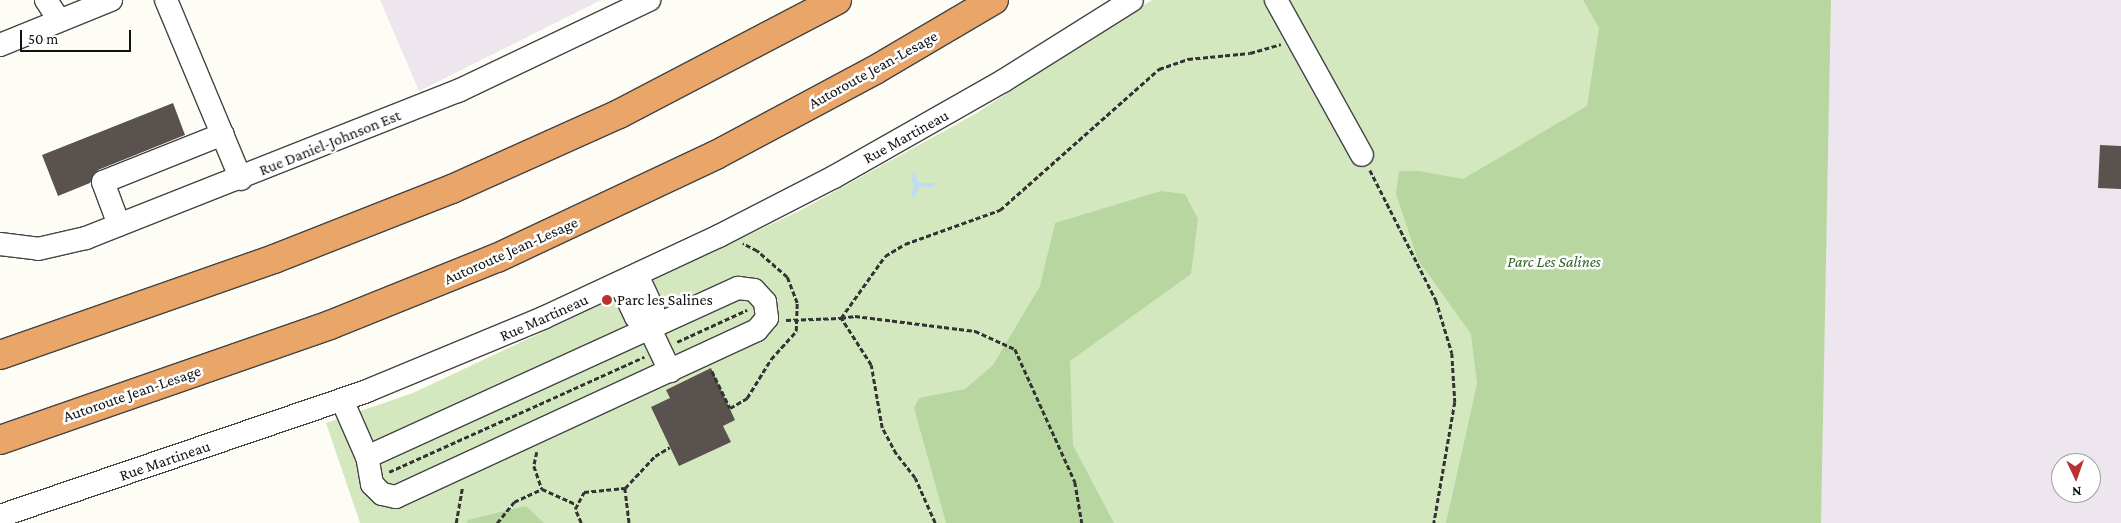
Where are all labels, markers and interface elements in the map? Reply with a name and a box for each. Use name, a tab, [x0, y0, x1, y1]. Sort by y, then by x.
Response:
scale bar	[22, 20, 134, 52]
street label: Autoroute Jean-Lesage	[805, 27, 941, 113]
text: 50 m	[28, 31, 58, 47]
street label: Rue Daniel-Johnson Est	[256, 106, 404, 180]
street label: Rue Martineau	[860, 106, 952, 168]
street label: Autoroute Jean-Lesage	[441, 213, 581, 289]
park label: Parc Les Salines	[1507, 252, 1601, 272]
street label: Rue Martineau	[497, 290, 591, 346]
place label: Parc les Salines	[617, 290, 713, 310]
marker: Parc les Salines	[601, 294, 613, 306]
street label: Autoroute Jean-Lesage	[61, 361, 203, 427]
street label: Rue Martineau	[117, 437, 213, 485]
north arrow	[2051, 453, 2101, 503]
text: N	[2072, 484, 2082, 500]

